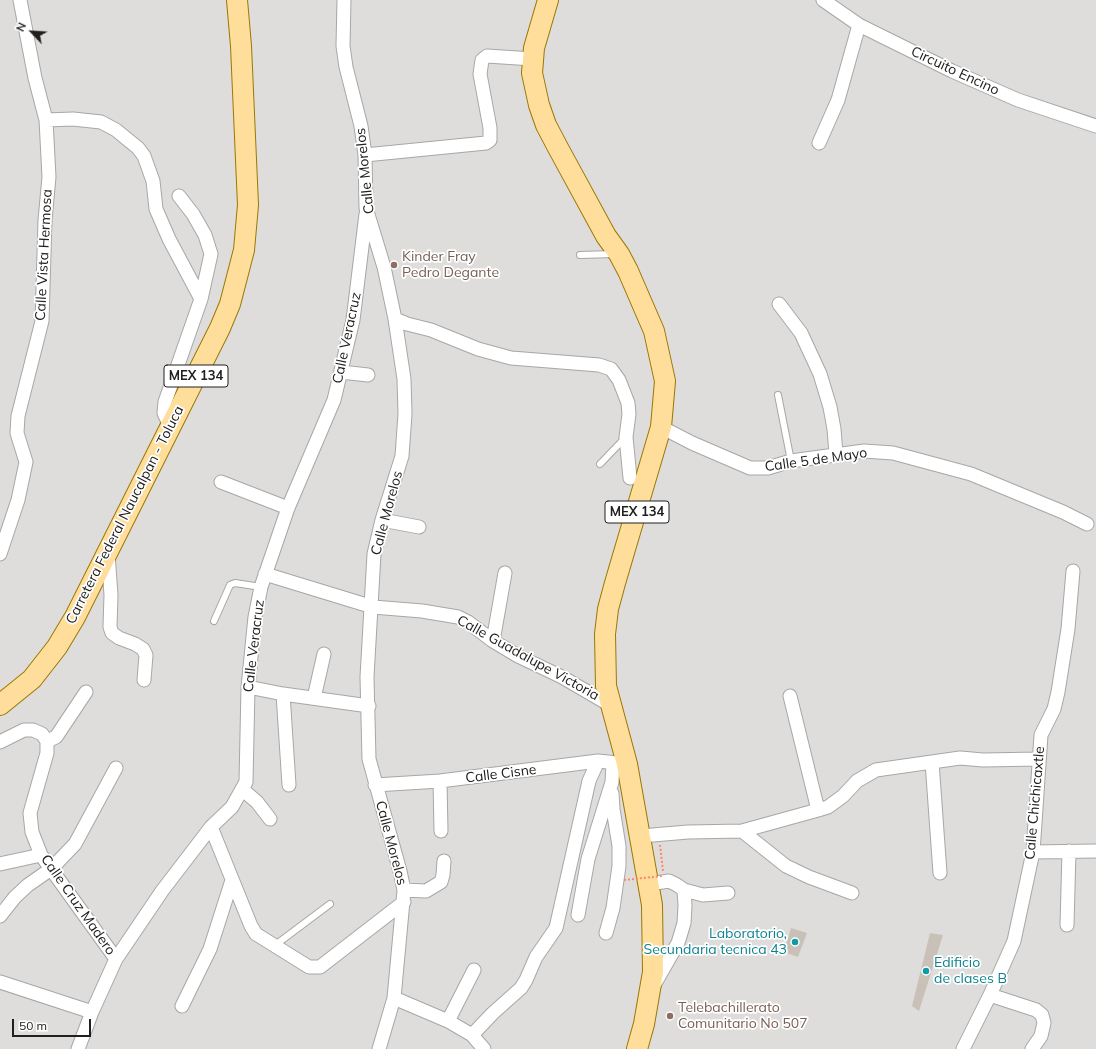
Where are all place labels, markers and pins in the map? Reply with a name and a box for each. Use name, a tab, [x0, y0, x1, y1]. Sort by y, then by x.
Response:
place label: Kinder Fray Pedro Degante	[402, 249, 499, 282]
marker: Kinder Fray Pedro Degante	[389, 260, 399, 270]
place label: Laboratorio, Secundaria tecnica 43	[644, 926, 787, 958]
marker: Laboratorio, Secundaria tecnica 43	[790, 937, 800, 947]
place label: Edificio de clases B	[934, 955, 1007, 988]
marker: Edificio de clases B	[921, 966, 931, 976]
place label: Telebachillerato Comunitario No 507	[678, 1000, 808, 1032]
marker: Telebachillerato Comunitario No 507	[665, 1011, 675, 1021]

